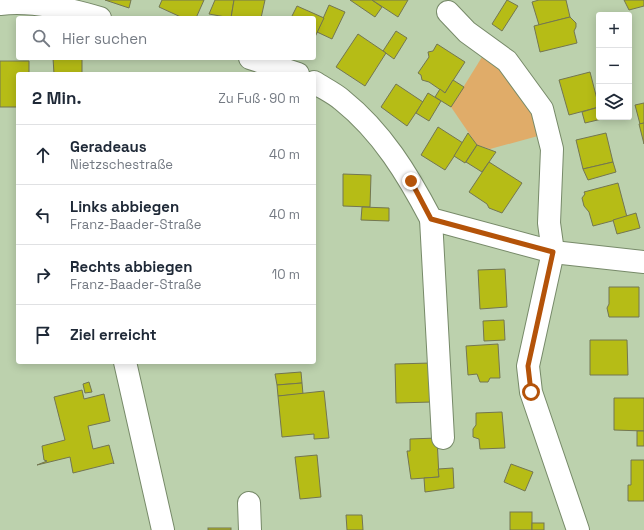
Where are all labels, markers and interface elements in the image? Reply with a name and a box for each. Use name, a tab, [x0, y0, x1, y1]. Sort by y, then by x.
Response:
map controls	[596, 12, 632, 120]
button: +	[596, 12, 632, 48]
search box	[16, 16, 316, 60]
icon: search	[30, 27, 52, 49]
text: Hier suchen	[62, 29, 147, 48]
button: −	[596, 48, 632, 84]
button: layers	[596, 84, 632, 120]
text: 2 Min.	[32, 87, 81, 109]
text: Zu Fuß · 90 m	[218, 90, 300, 107]
text: Geradeaus	[70, 137, 147, 156]
icon: ahead	[32, 144, 54, 166]
text: 40 m	[269, 146, 300, 163]
text: Nietzschestraße	[70, 156, 173, 173]
route end	[402, 172, 420, 190]
text: Links abbiegen	[70, 197, 179, 216]
icon: left	[32, 204, 54, 226]
text: 40 m	[269, 206, 300, 223]
text: Franz-Baader-Straße	[70, 216, 201, 233]
text: Rechts abbiegen	[70, 257, 192, 276]
icon: right	[32, 264, 54, 286]
text: 10 m	[272, 266, 300, 283]
text: Franz-Baader-Straße	[70, 276, 201, 293]
icon: arrive	[32, 324, 54, 346]
text: Ziel erreicht	[70, 325, 157, 344]
route start	[522, 383, 540, 401]

